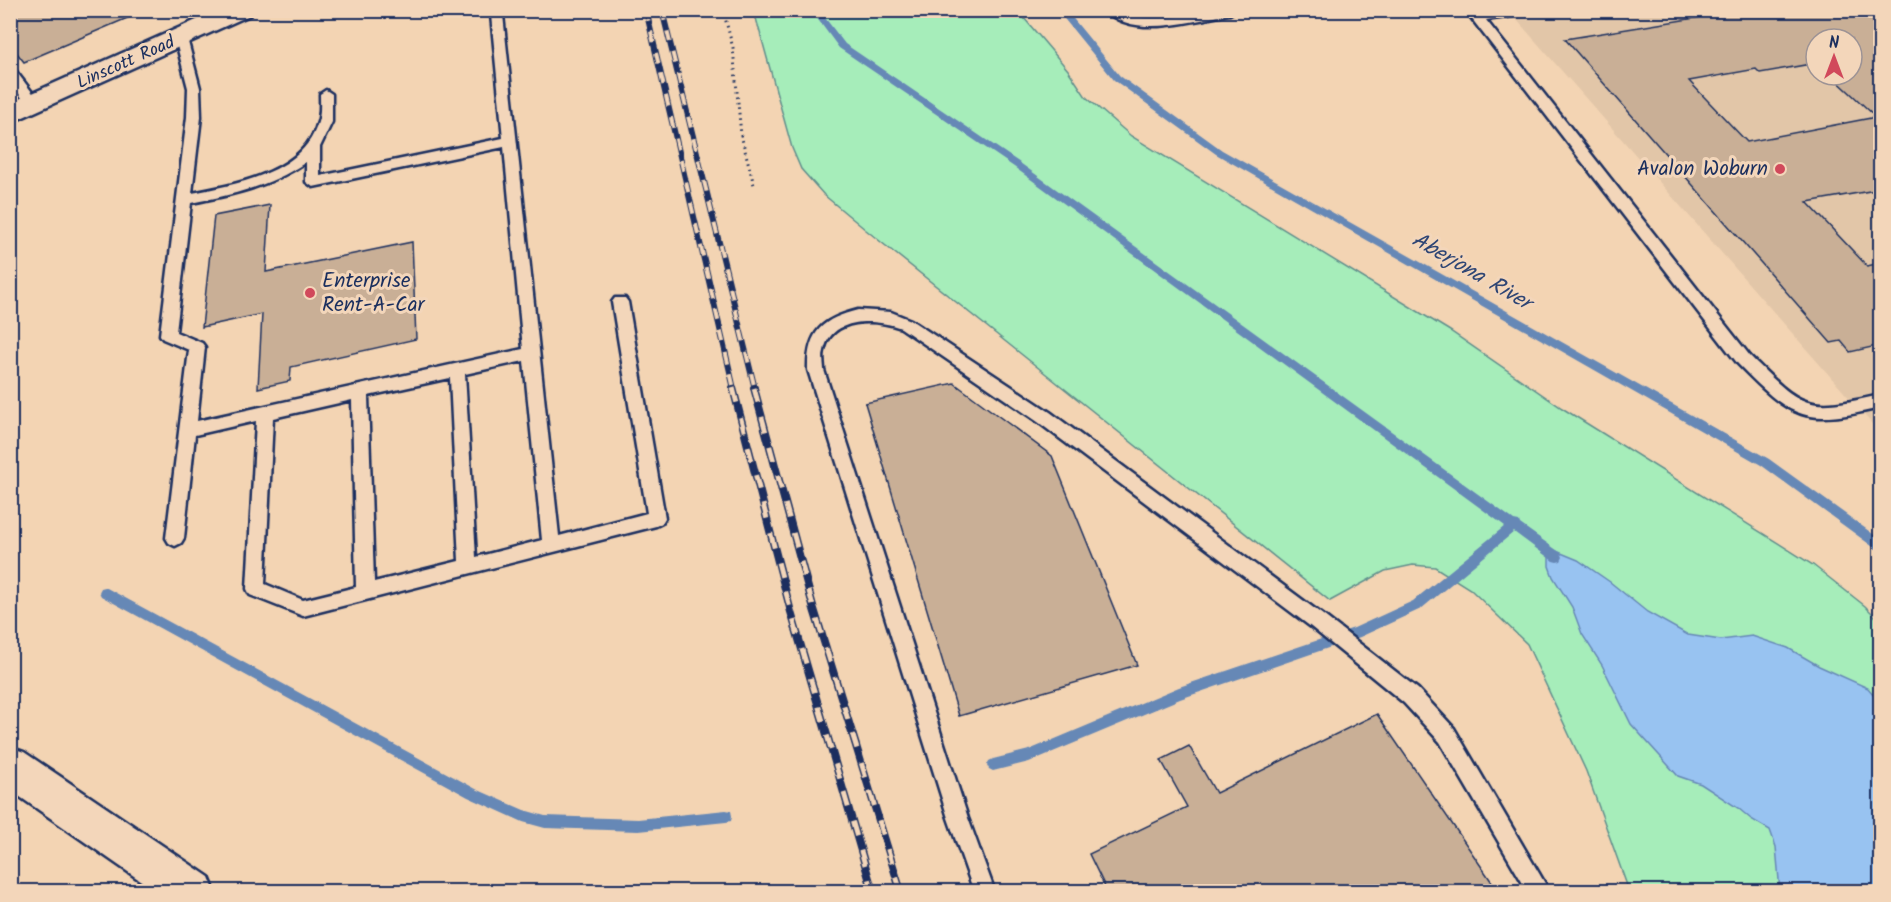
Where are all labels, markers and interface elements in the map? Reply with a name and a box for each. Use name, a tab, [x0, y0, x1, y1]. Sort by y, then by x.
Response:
north arrow	[1804, 27, 1864, 87]
street label: Linscott Road	[72, 28, 181, 98]
text: N	[1829, 31, 1839, 56]
place label: Avalon Woburn	[1637, 153, 1768, 186]
marker: Avalon Woburn	[1773, 162, 1787, 176]
water label: Aberjona River	[1405, 224, 1541, 323]
place label: Enterprise Rent-A-Car	[322, 265, 426, 322]
marker: Enterprise Rent-A-Car	[303, 286, 317, 300]

